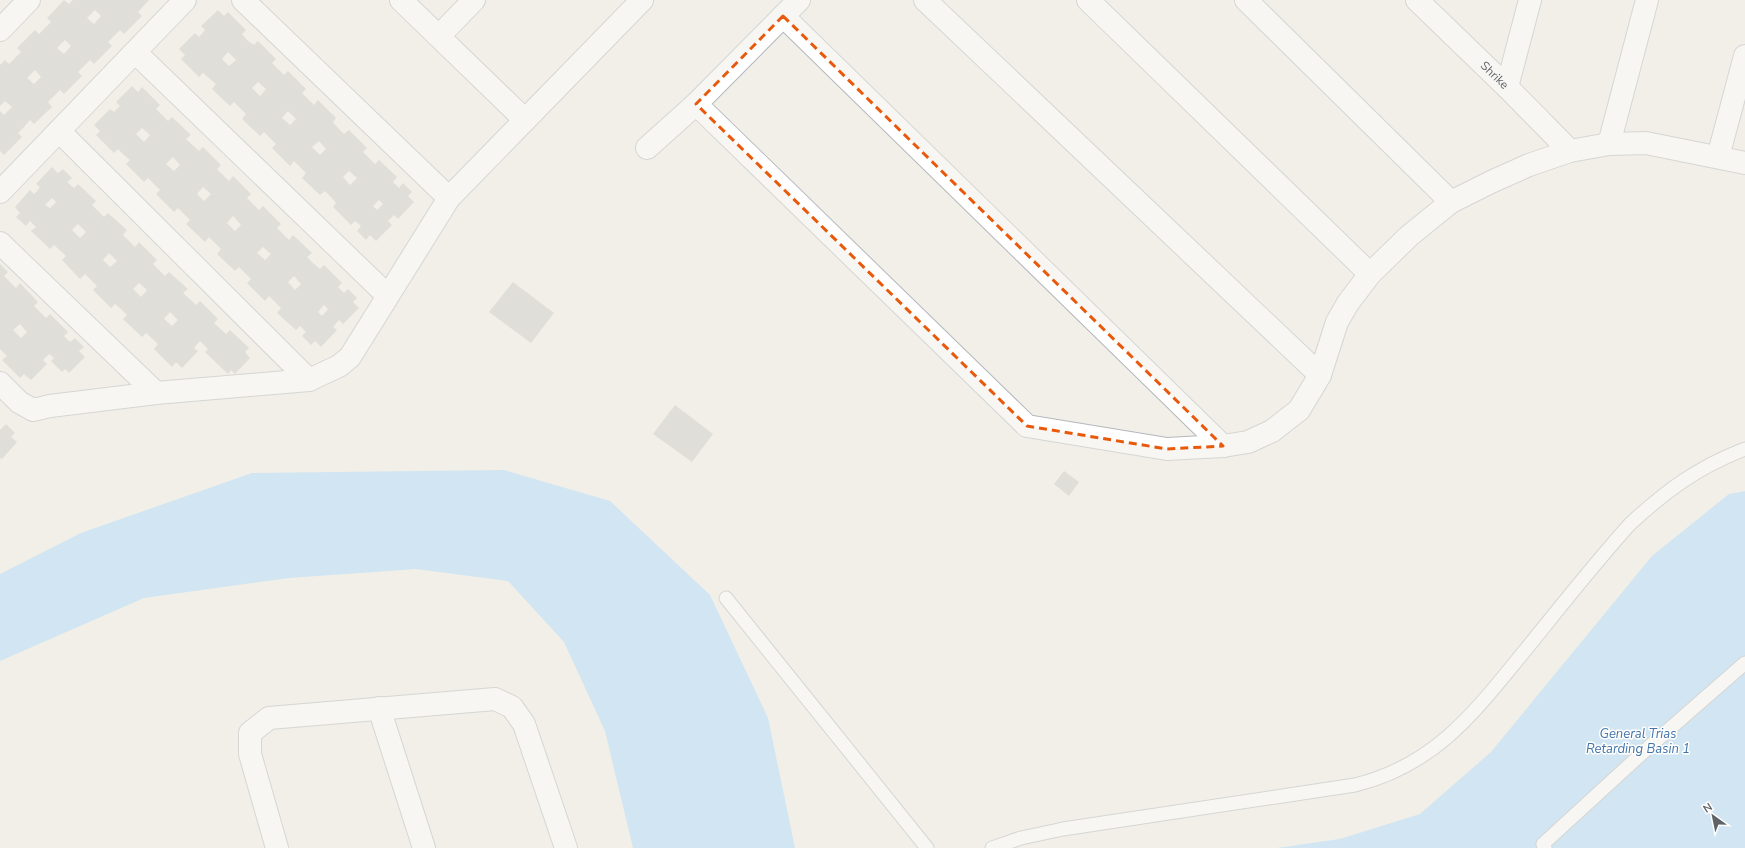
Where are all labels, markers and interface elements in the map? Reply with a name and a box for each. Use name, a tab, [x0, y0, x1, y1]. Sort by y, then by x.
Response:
street label: Shrike	[1477, 58, 1512, 92]
water label: General Trias Retarding Basin 1	[1586, 725, 1690, 758]
north arrow	[1693, 796, 1733, 836]
text: N	[1700, 800, 1715, 817]

